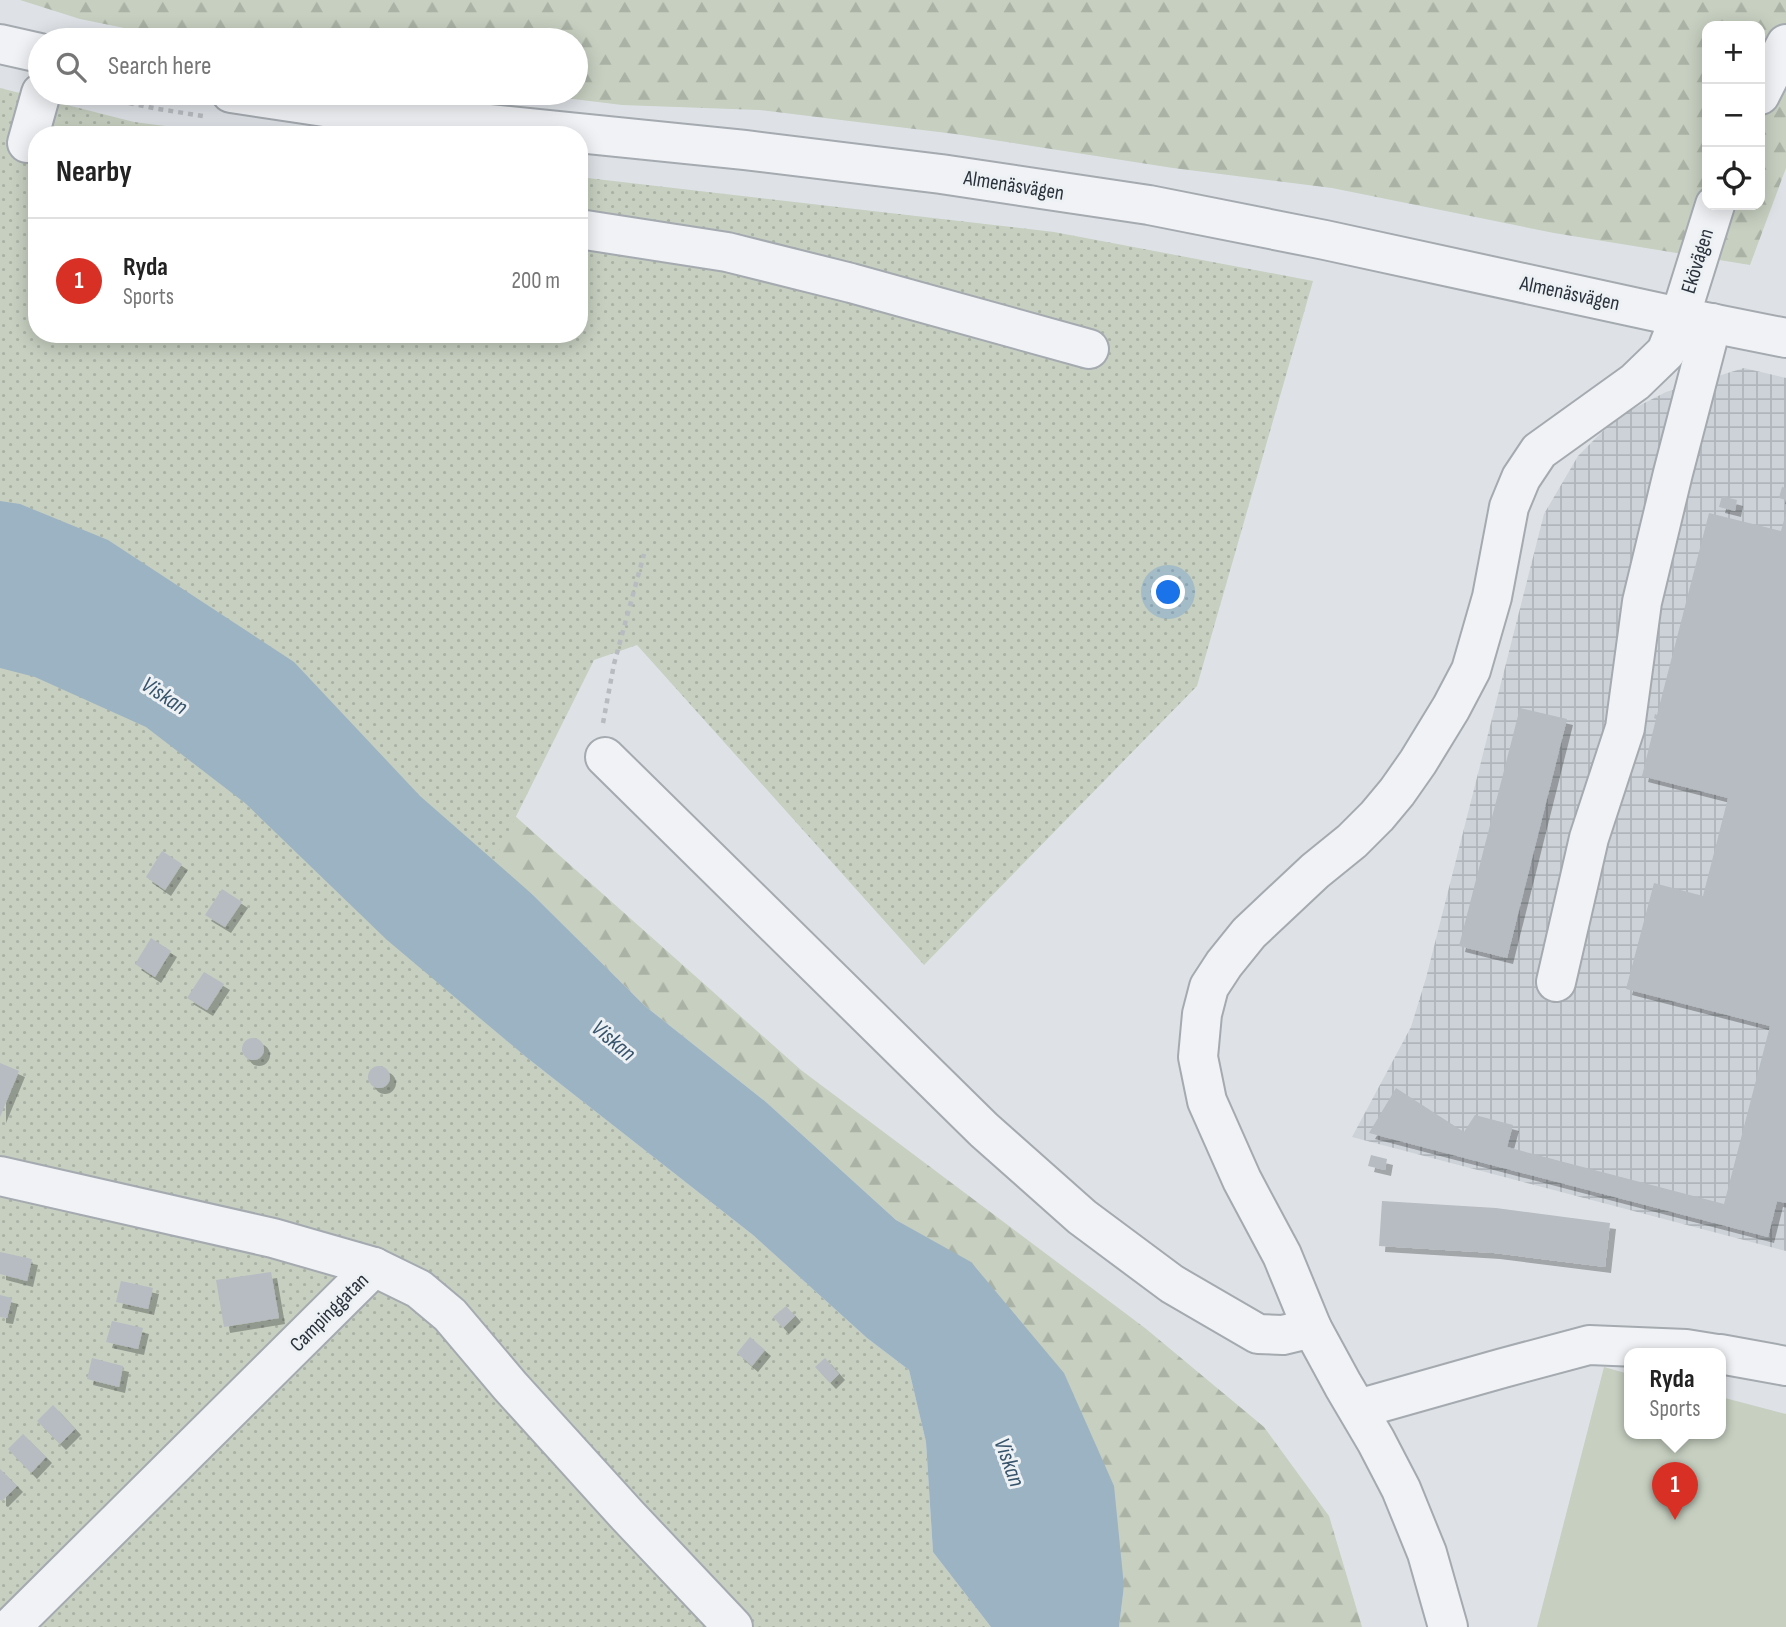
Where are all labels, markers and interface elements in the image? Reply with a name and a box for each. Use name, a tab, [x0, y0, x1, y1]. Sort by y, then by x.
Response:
map controls	[1702, 21, 1765, 210]
button: +	[1702, 21, 1765, 84]
search box	[28, 28, 588, 105]
icon: search	[52, 48, 90, 86]
text: Search here	[108, 51, 211, 82]
button: −	[1702, 84, 1765, 147]
button: locate	[1702, 147, 1765, 210]
text: Nearby	[56, 154, 132, 190]
street label: Almenäsvägen	[961, 165, 1066, 206]
street label: Ekövägen	[1676, 226, 1719, 297]
text: Ryda	[123, 252, 168, 283]
text: 1	[74, 267, 84, 295]
text: 200 m	[512, 267, 560, 295]
street label: Almenäsvägen	[1517, 271, 1622, 316]
text: Sports	[123, 283, 174, 311]
your location	[1151, 575, 1185, 609]
water label: Viskan	[136, 671, 193, 721]
water label: Viskan	[585, 1014, 642, 1068]
street label: Campinggatan	[285, 1268, 374, 1357]
popup	[1624, 1348, 1726, 1439]
text: Ryda	[1650, 1364, 1695, 1395]
text: Sports	[1650, 1395, 1700, 1423]
water label: Viskan	[987, 1434, 1031, 1491]
pin: 1	[1652, 1462, 1698, 1520]

